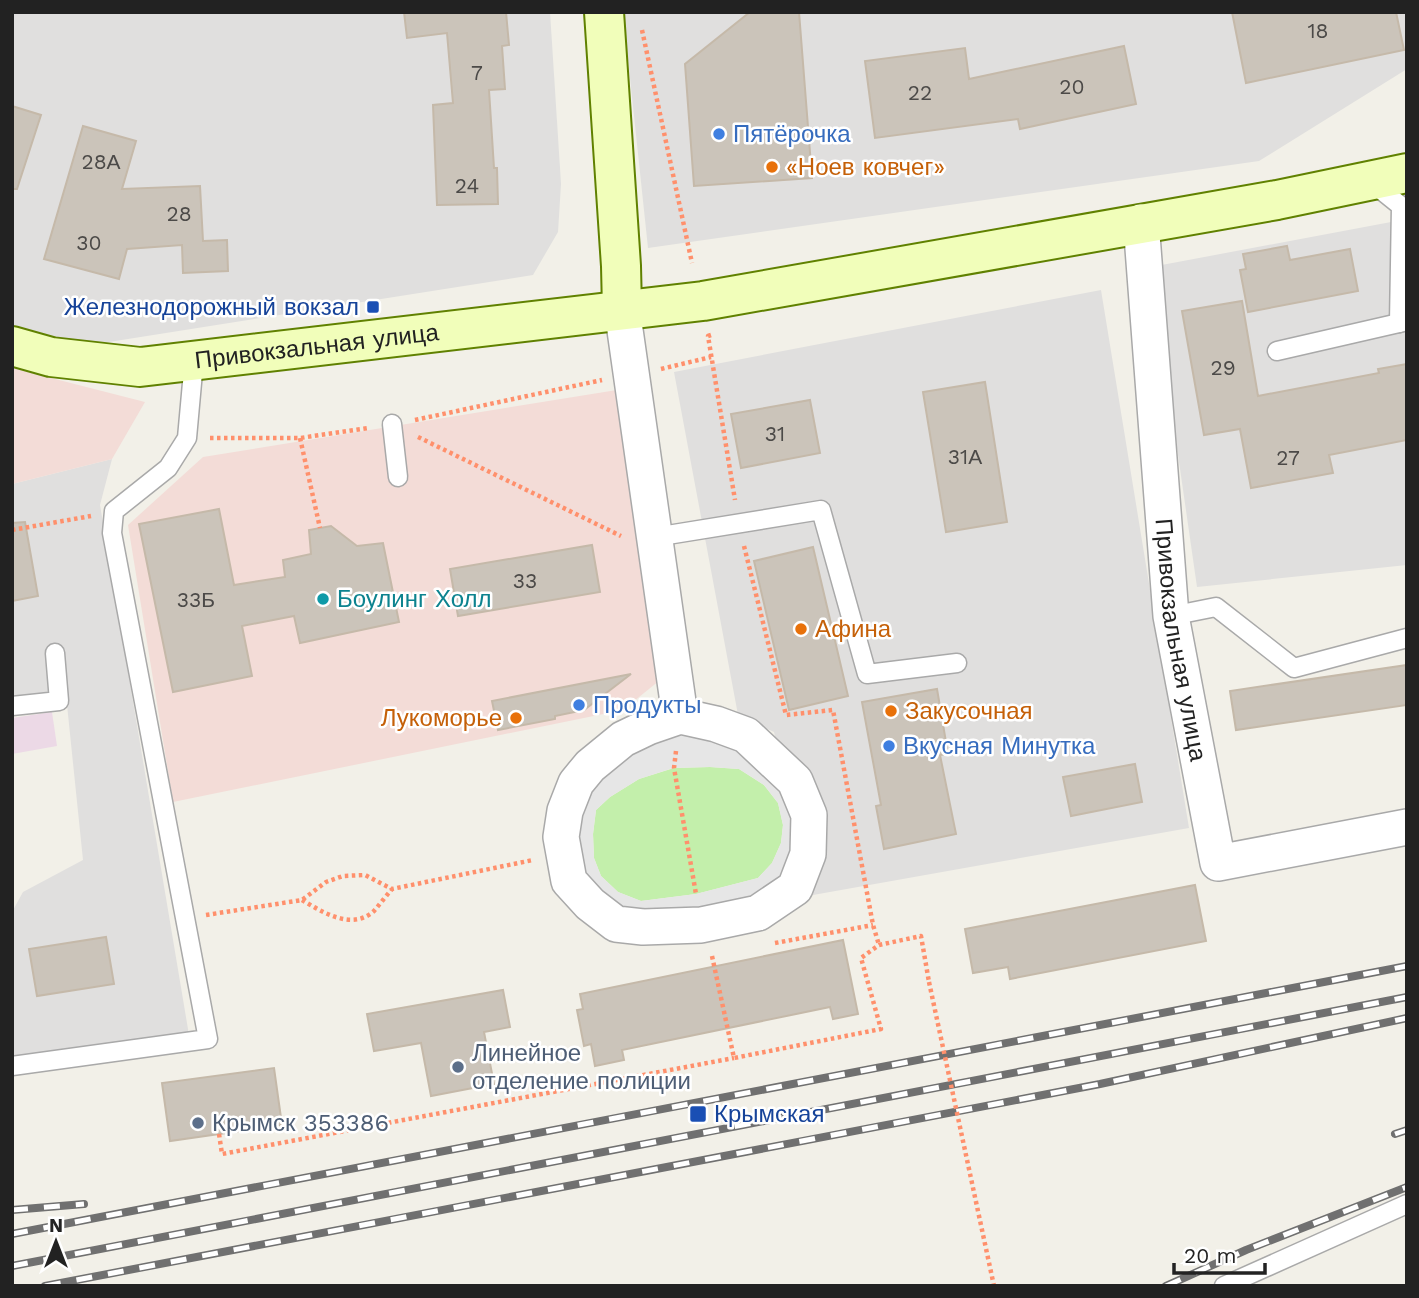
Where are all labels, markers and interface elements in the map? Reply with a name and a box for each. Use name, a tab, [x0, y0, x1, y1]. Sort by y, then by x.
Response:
house number: 18	[1307, 18, 1329, 43]
house number: 7	[471, 60, 483, 85]
house number: 20	[1059, 74, 1085, 99]
house number: 22	[908, 80, 932, 105]
place label: Пятёрочка	[733, 120, 851, 148]
marker: Пятёрочка	[711, 126, 727, 142]
house number: 28А	[81, 149, 121, 174]
place label: «Ноев ковчег»	[786, 153, 945, 181]
marker: «Ноев ковчег»	[764, 159, 780, 175]
house number: 24	[455, 173, 479, 198]
house number: 28	[166, 201, 192, 226]
house number: 30	[76, 230, 102, 255]
place label: Железнодорожный вокзал	[64, 293, 359, 321]
marker: Железнодорожный вокзал	[365, 299, 381, 315]
street label: Привокзальная улица	[193, 318, 441, 374]
house number: 29	[1210, 355, 1236, 380]
house number: 31	[765, 421, 785, 446]
house number: 31А	[948, 444, 982, 469]
house number: 27	[1276, 445, 1300, 470]
street label: Привокзальная улица	[1150, 517, 1212, 764]
house number: 33	[513, 568, 537, 593]
place label: Боулинг Холл	[337, 585, 491, 613]
house number: 33Б	[177, 587, 215, 612]
marker: Боулинг Холл	[315, 591, 331, 607]
place label: Афина	[815, 615, 892, 643]
marker: Афина	[793, 621, 809, 637]
place label: Продукты	[593, 691, 701, 719]
marker: Продукты	[571, 697, 587, 713]
place label: Закусочная	[905, 697, 1033, 725]
marker: Закусочная	[883, 703, 899, 719]
place label: Лукоморье	[381, 704, 502, 732]
marker: Лукоморье	[508, 710, 524, 726]
place label: Вкусная Минутка	[903, 732, 1096, 760]
marker: Вкусная Минутка	[881, 738, 897, 754]
place label: Линейное отделение полиции	[472, 1039, 691, 1095]
marker: Линейное отделение полиции	[450, 1059, 466, 1075]
place label: Крымская	[714, 1100, 824, 1128]
marker: Крымская	[688, 1104, 708, 1124]
place label: Крымск 353386	[212, 1109, 389, 1137]
marker: Крымск 353386	[190, 1115, 206, 1131]
north arrow	[21, 1207, 91, 1277]
text: N	[49, 1214, 63, 1237]
scale bar	[1174, 1232, 1265, 1276]
text: 20 m	[1184, 1243, 1236, 1268]

